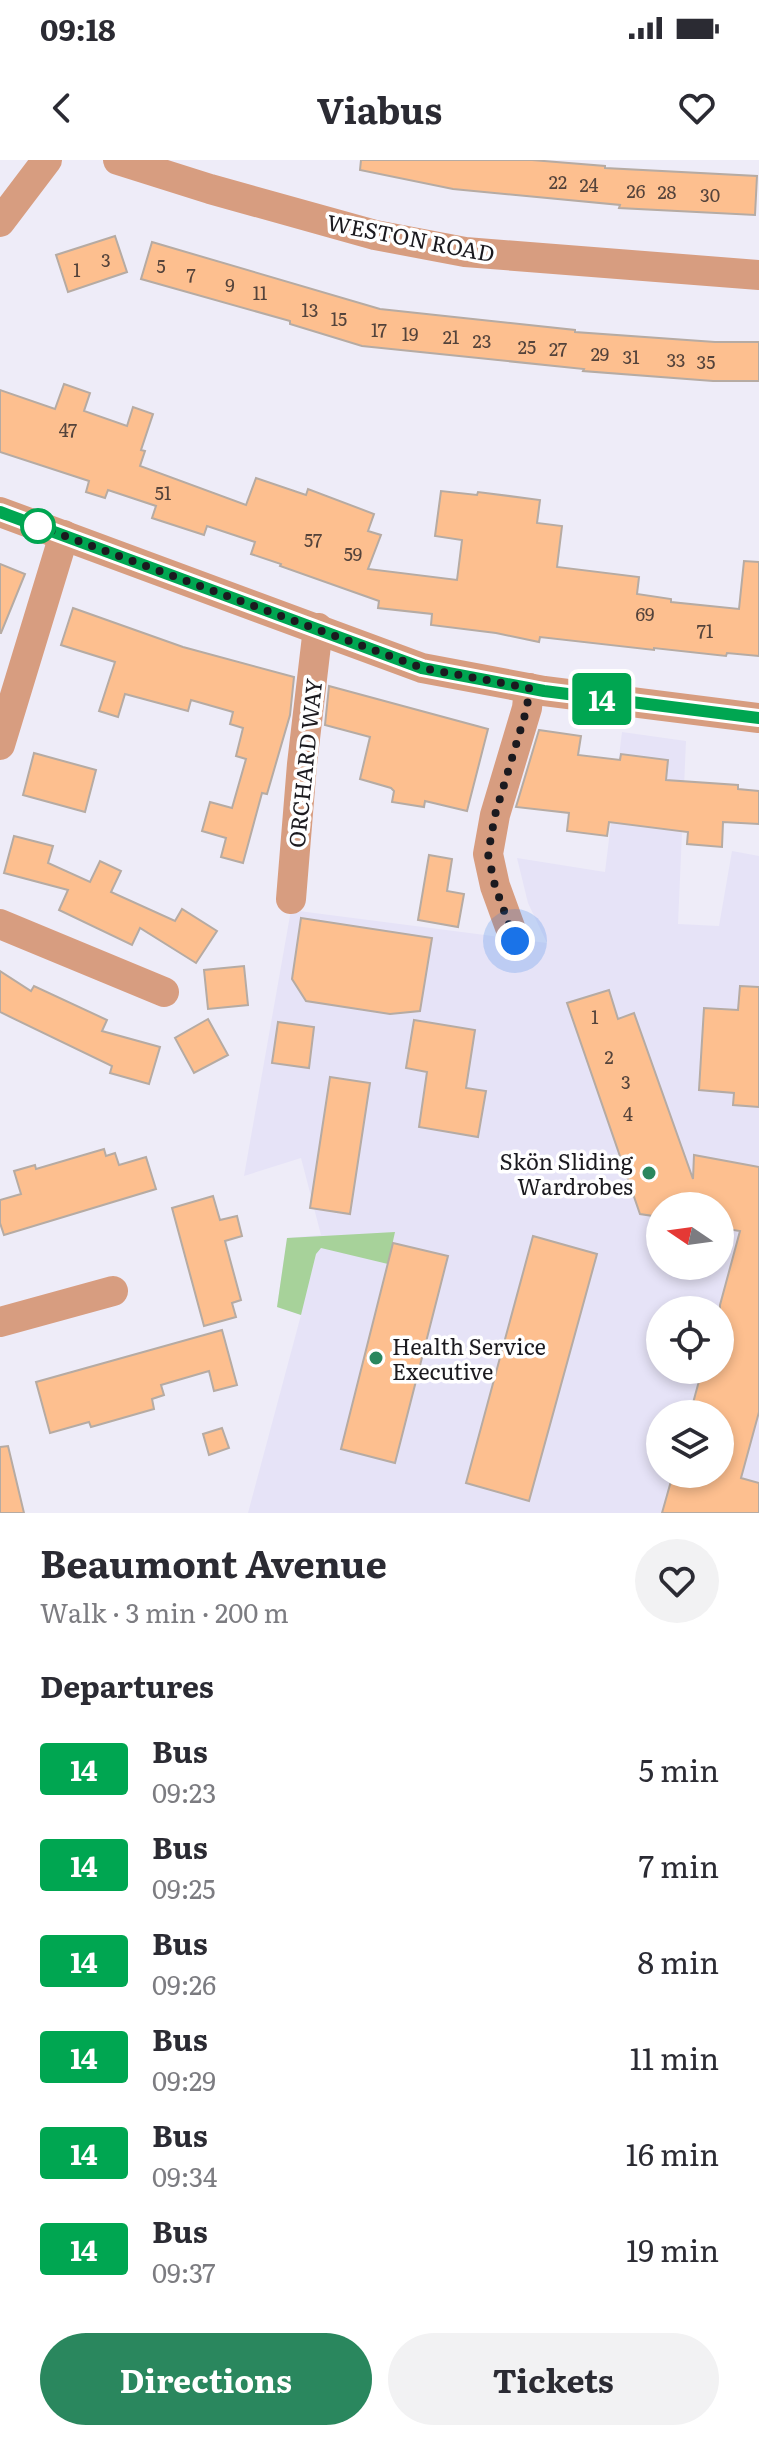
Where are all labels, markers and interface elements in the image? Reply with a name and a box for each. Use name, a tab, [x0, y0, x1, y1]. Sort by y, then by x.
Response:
text: 09:18	[40, 6, 116, 50]
text: Viabus	[317, 82, 442, 135]
icon: back	[40, 86, 84, 130]
icon: heart	[675, 86, 719, 130]
house number: 22	[549, 168, 567, 195]
house number: 24	[579, 171, 599, 198]
house number: 26	[627, 177, 646, 204]
house number: 28	[657, 178, 677, 205]
house number: 30	[700, 181, 720, 208]
street label: WESTON ROAD	[324, 205, 498, 269]
house number: 3	[101, 246, 111, 273]
house number: 5	[156, 252, 166, 279]
house number: 1	[73, 256, 81, 283]
house number: 7	[186, 261, 196, 288]
house number: 9	[225, 271, 235, 298]
house number: 11	[253, 279, 267, 306]
house number: 13	[301, 296, 319, 323]
house number: 15	[331, 305, 347, 332]
house number: 17	[371, 316, 387, 343]
house number: 19	[402, 320, 418, 347]
house number: 21	[443, 323, 459, 350]
house number: 23	[473, 327, 491, 354]
house number: 25	[518, 333, 536, 360]
house number: 27	[549, 335, 567, 362]
house number: 29	[591, 340, 609, 367]
house number: 31	[622, 343, 640, 370]
house number: 33	[667, 346, 685, 373]
house number: 35	[697, 348, 715, 375]
house number: 47	[59, 416, 77, 443]
house number: 51	[155, 479, 171, 506]
unlabelled marker	[21, 509, 55, 543]
house number: 57	[304, 526, 322, 553]
house number: 59	[344, 540, 362, 567]
house number: 69	[635, 600, 655, 627]
house number: 71	[697, 617, 713, 644]
line badge: 14	[566, 673, 638, 725]
street label: ORCHARD WAY	[279, 676, 329, 849]
text: 14	[588, 678, 616, 720]
your location	[495, 921, 535, 961]
house number: 1	[591, 1003, 599, 1030]
house number: 2	[604, 1043, 614, 1070]
house number: 3	[621, 1068, 631, 1095]
house number: 4	[623, 1100, 633, 1127]
place label: Skön Sliding Wardrobes	[500, 1144, 634, 1202]
marker: Skön Sliding Wardrobes	[640, 1164, 658, 1182]
north arrow	[646, 1192, 734, 1280]
map controls	[646, 1192, 734, 1488]
button: locate	[646, 1296, 734, 1384]
place label: Health Service Executive	[392, 1329, 546, 1387]
marker: Health Service Executive	[367, 1349, 385, 1367]
button: layers	[646, 1400, 734, 1488]
text: Beaumont Avenue	[40, 1533, 387, 1590]
button: heart	[635, 1539, 719, 1623]
text: Walk · 3 min · 200 m	[40, 1592, 289, 1631]
text: Departures	[40, 1663, 214, 1707]
text: Bus	[152, 1728, 208, 1772]
text: 5 min	[639, 1747, 719, 1791]
text: 14	[70, 1748, 98, 1790]
text: 09:23	[152, 1772, 216, 1811]
text: Bus	[152, 1824, 208, 1868]
text: 7 min	[639, 1843, 719, 1887]
text: 14	[70, 1844, 98, 1886]
text: 09:25	[152, 1868, 215, 1907]
text: Bus	[152, 1920, 208, 1964]
text: 8 min	[638, 1939, 719, 1983]
text: 14	[70, 1940, 98, 1982]
text: 09:26	[152, 1964, 216, 2003]
text: Bus	[152, 2016, 208, 2060]
text: 11 min	[630, 2035, 719, 2079]
text: 14	[70, 2036, 98, 2078]
text: 09:29	[152, 2060, 216, 2099]
text: Bus	[152, 2112, 208, 2156]
text: 16 min	[626, 2131, 719, 2175]
text: 14	[70, 2132, 98, 2174]
text: 09:34	[152, 2156, 217, 2195]
text: Bus	[152, 2208, 208, 2252]
text: 19 min	[626, 2227, 719, 2271]
text: 14	[70, 2228, 98, 2270]
text: 09:37	[152, 2252, 216, 2291]
button: Directions	[40, 2333, 372, 2425]
button: Tickets	[388, 2333, 719, 2425]

